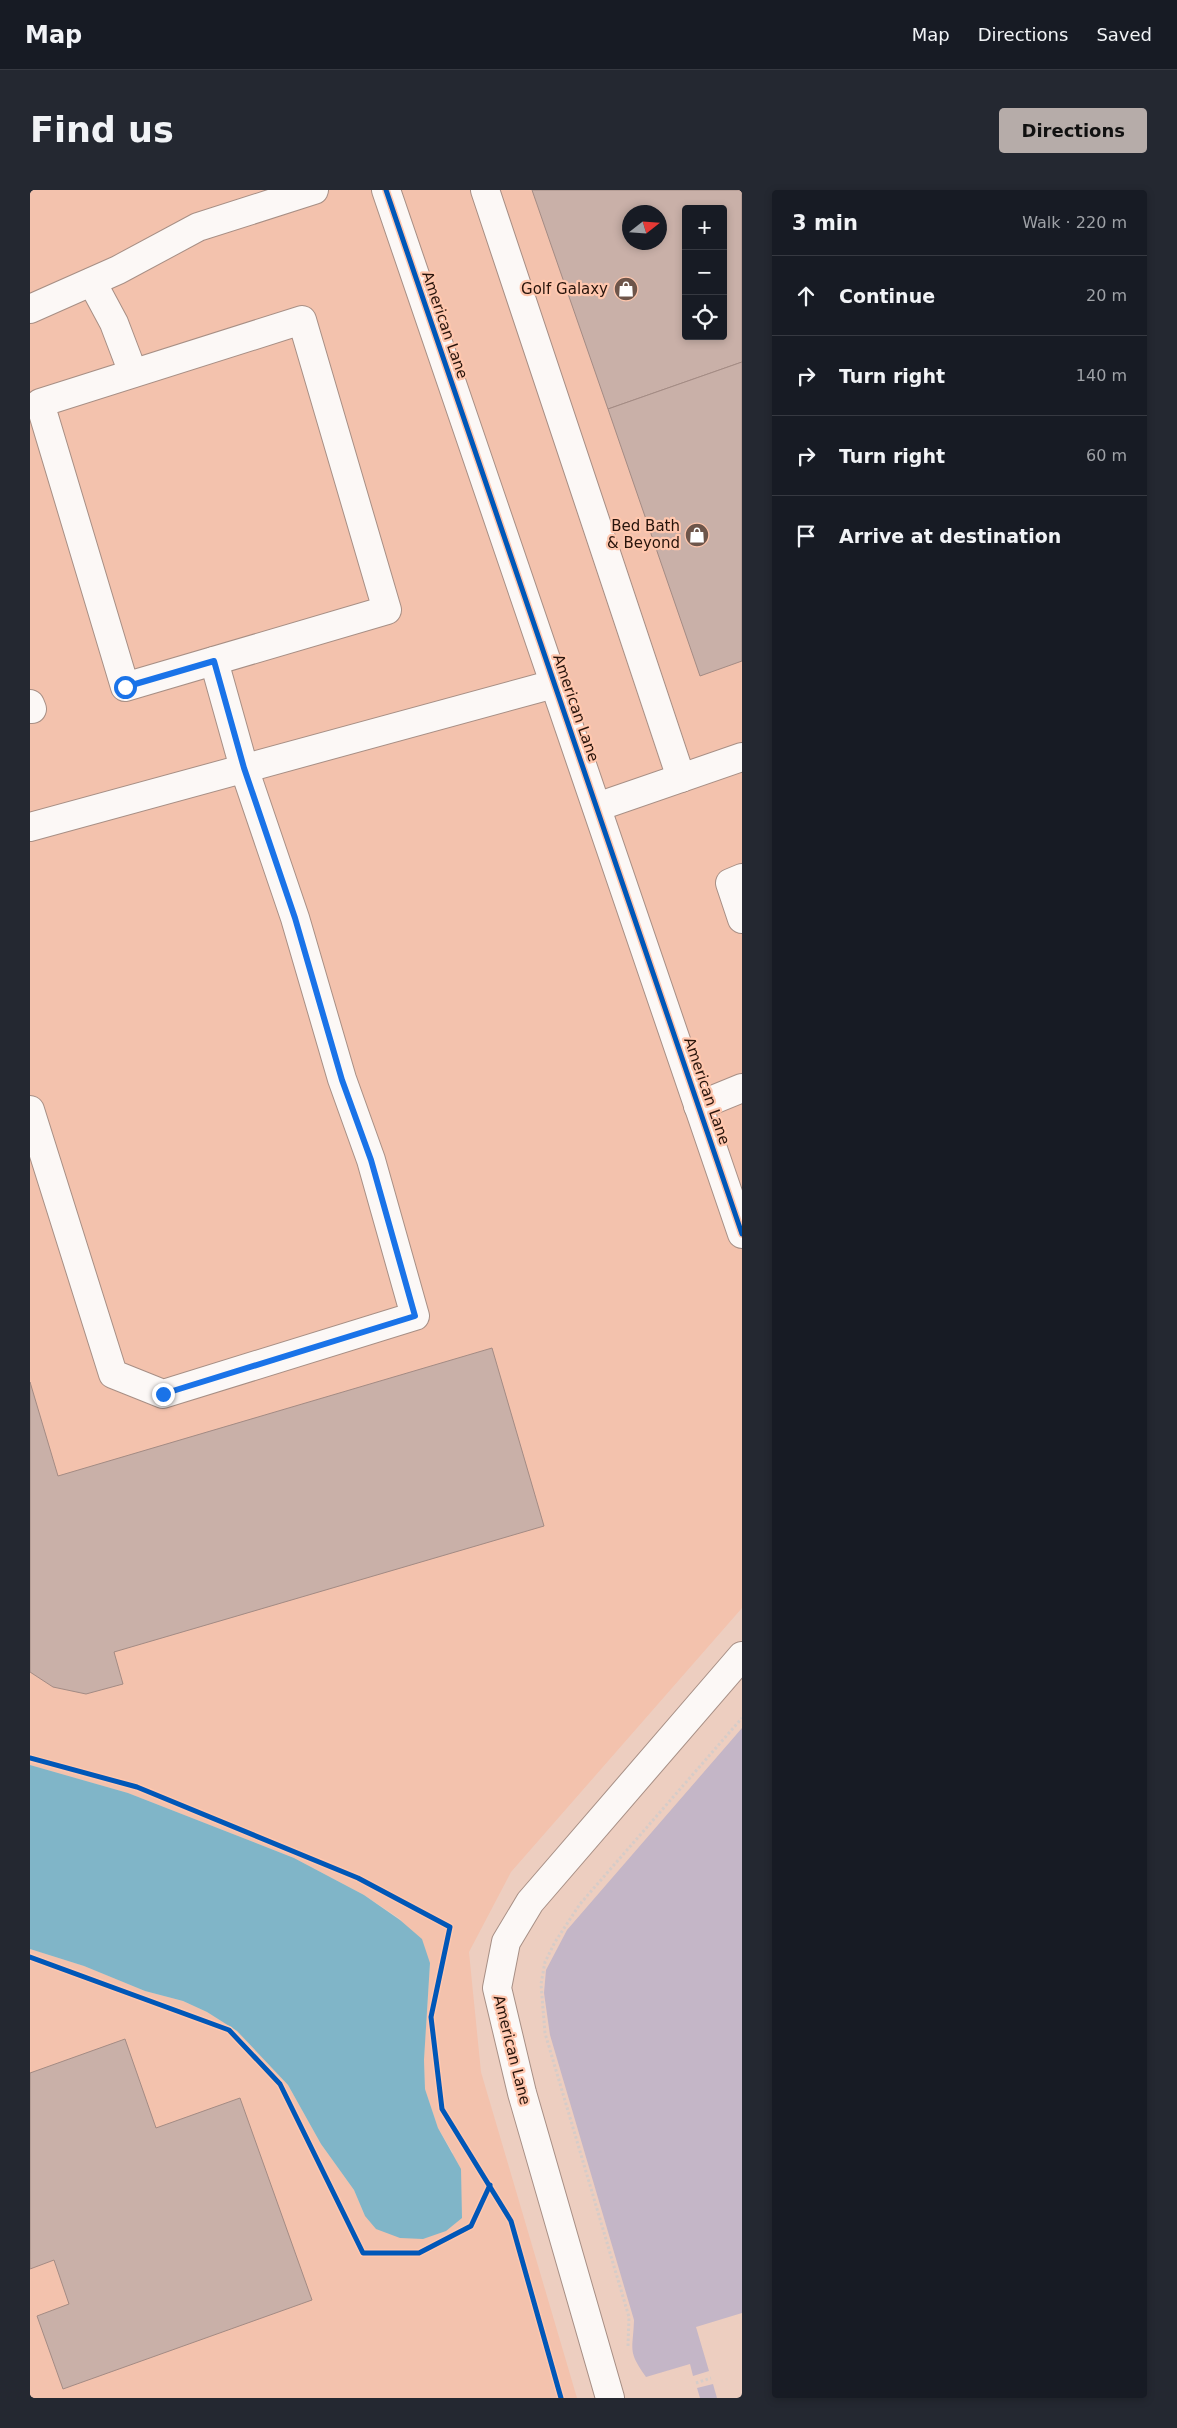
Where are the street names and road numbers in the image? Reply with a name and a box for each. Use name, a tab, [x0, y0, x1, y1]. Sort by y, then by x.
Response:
street label: American Lane	[418, 269, 472, 381]
street label: American Lane	[549, 652, 603, 764]
street label: American Lane	[680, 1035, 734, 1147]
street label: American Lane	[490, 1993, 534, 2107]

